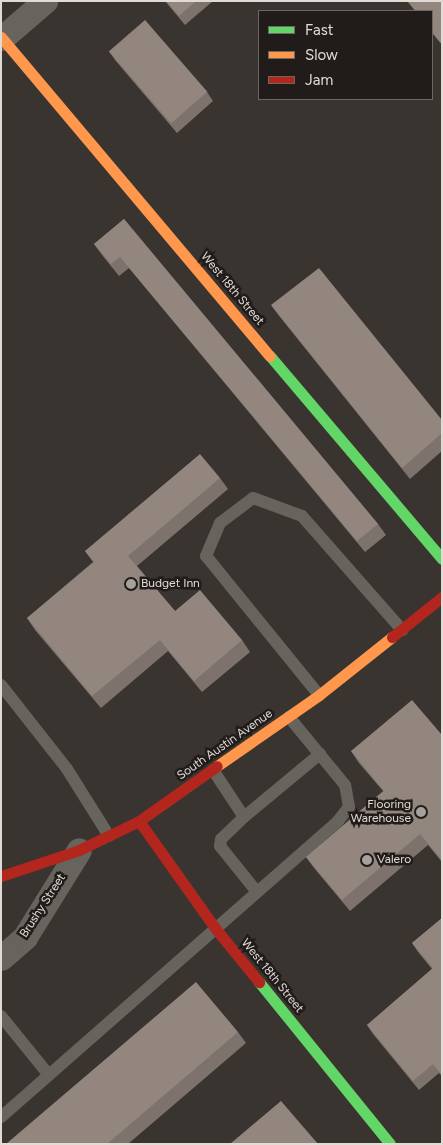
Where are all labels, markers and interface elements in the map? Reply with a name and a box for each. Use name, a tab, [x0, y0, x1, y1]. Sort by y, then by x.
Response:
legend	[258, 10, 433, 100]
text: Fast	[305, 21, 333, 39]
text: Slow	[305, 46, 338, 64]
text: Jam	[305, 71, 333, 89]
street label: West 18th Street	[197, 250, 267, 328]
place label: Budget Inn	[141, 577, 200, 591]
marker: Budget Inn	[125, 578, 137, 590]
street label: South Austin Avenue	[175, 707, 275, 783]
place label: Flooring Warehouse	[351, 798, 411, 826]
marker: Flooring Warehouse	[415, 806, 427, 818]
place label: Valero	[377, 853, 411, 867]
marker: Valero	[361, 854, 373, 866]
street label: Brushy Street	[17, 871, 69, 941]
street label: West 18th Street	[238, 936, 306, 1016]

